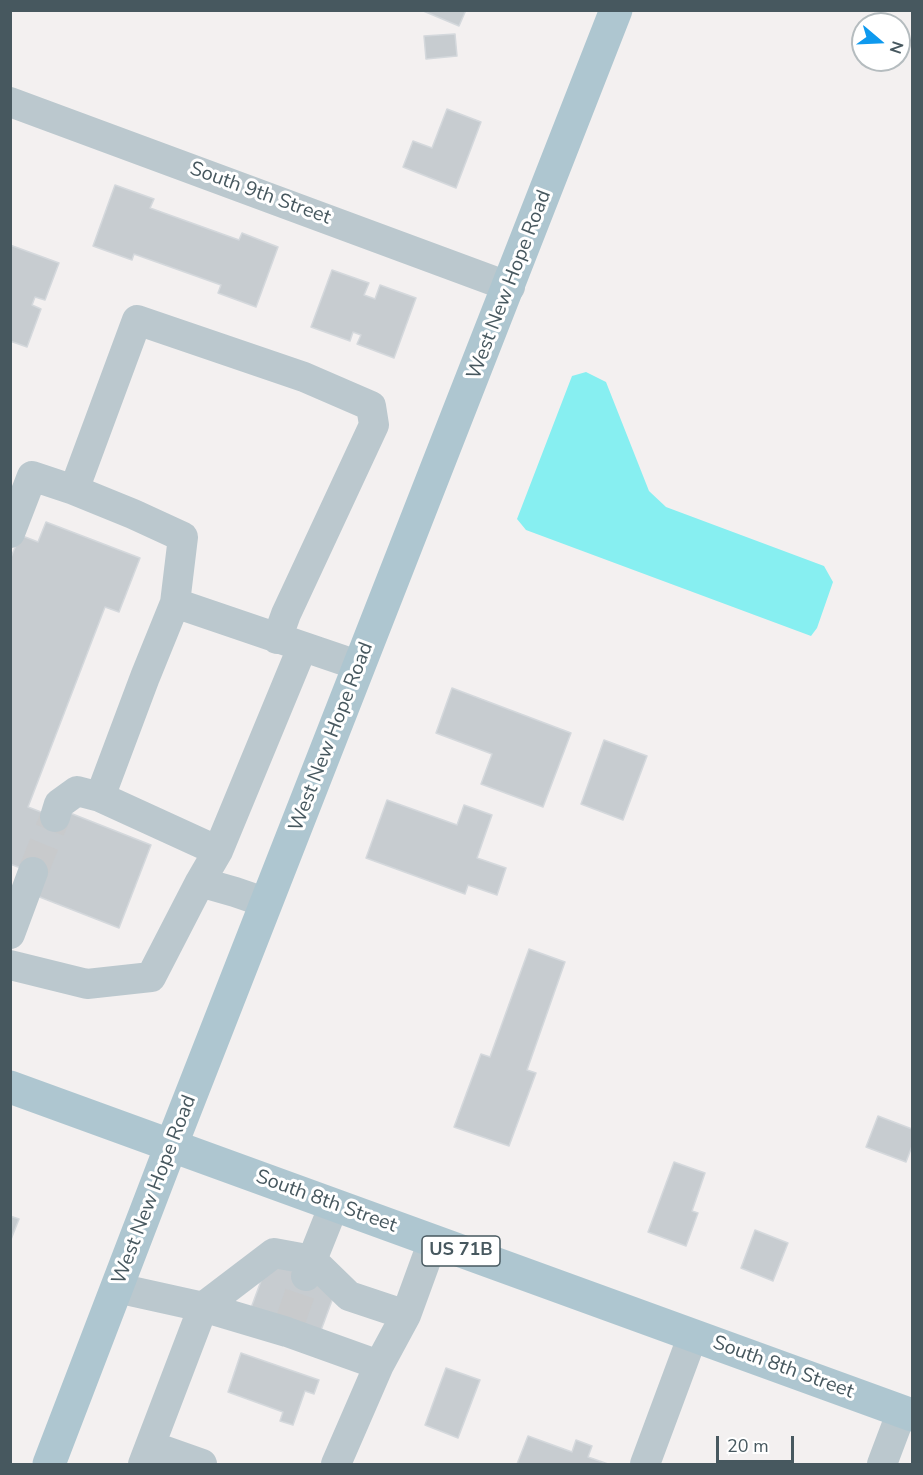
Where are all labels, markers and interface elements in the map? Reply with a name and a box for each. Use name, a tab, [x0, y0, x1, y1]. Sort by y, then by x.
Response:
north arrow	[851, 12, 911, 72]
text: N	[884, 38, 908, 56]
street label: South 9th Street	[186, 157, 334, 231]
street label: West New Hope Road	[463, 187, 557, 383]
street label: West New Hope Road	[285, 639, 379, 835]
street label: West New Hope Road	[108, 1092, 202, 1288]
street label: South 8th Street	[252, 1165, 400, 1239]
road number: US 71B	[422, 1236, 500, 1266]
street label: South 8th Street	[709, 1331, 857, 1405]
scale bar	[719, 1424, 797, 1462]
text: 20 m	[727, 1434, 769, 1458]

